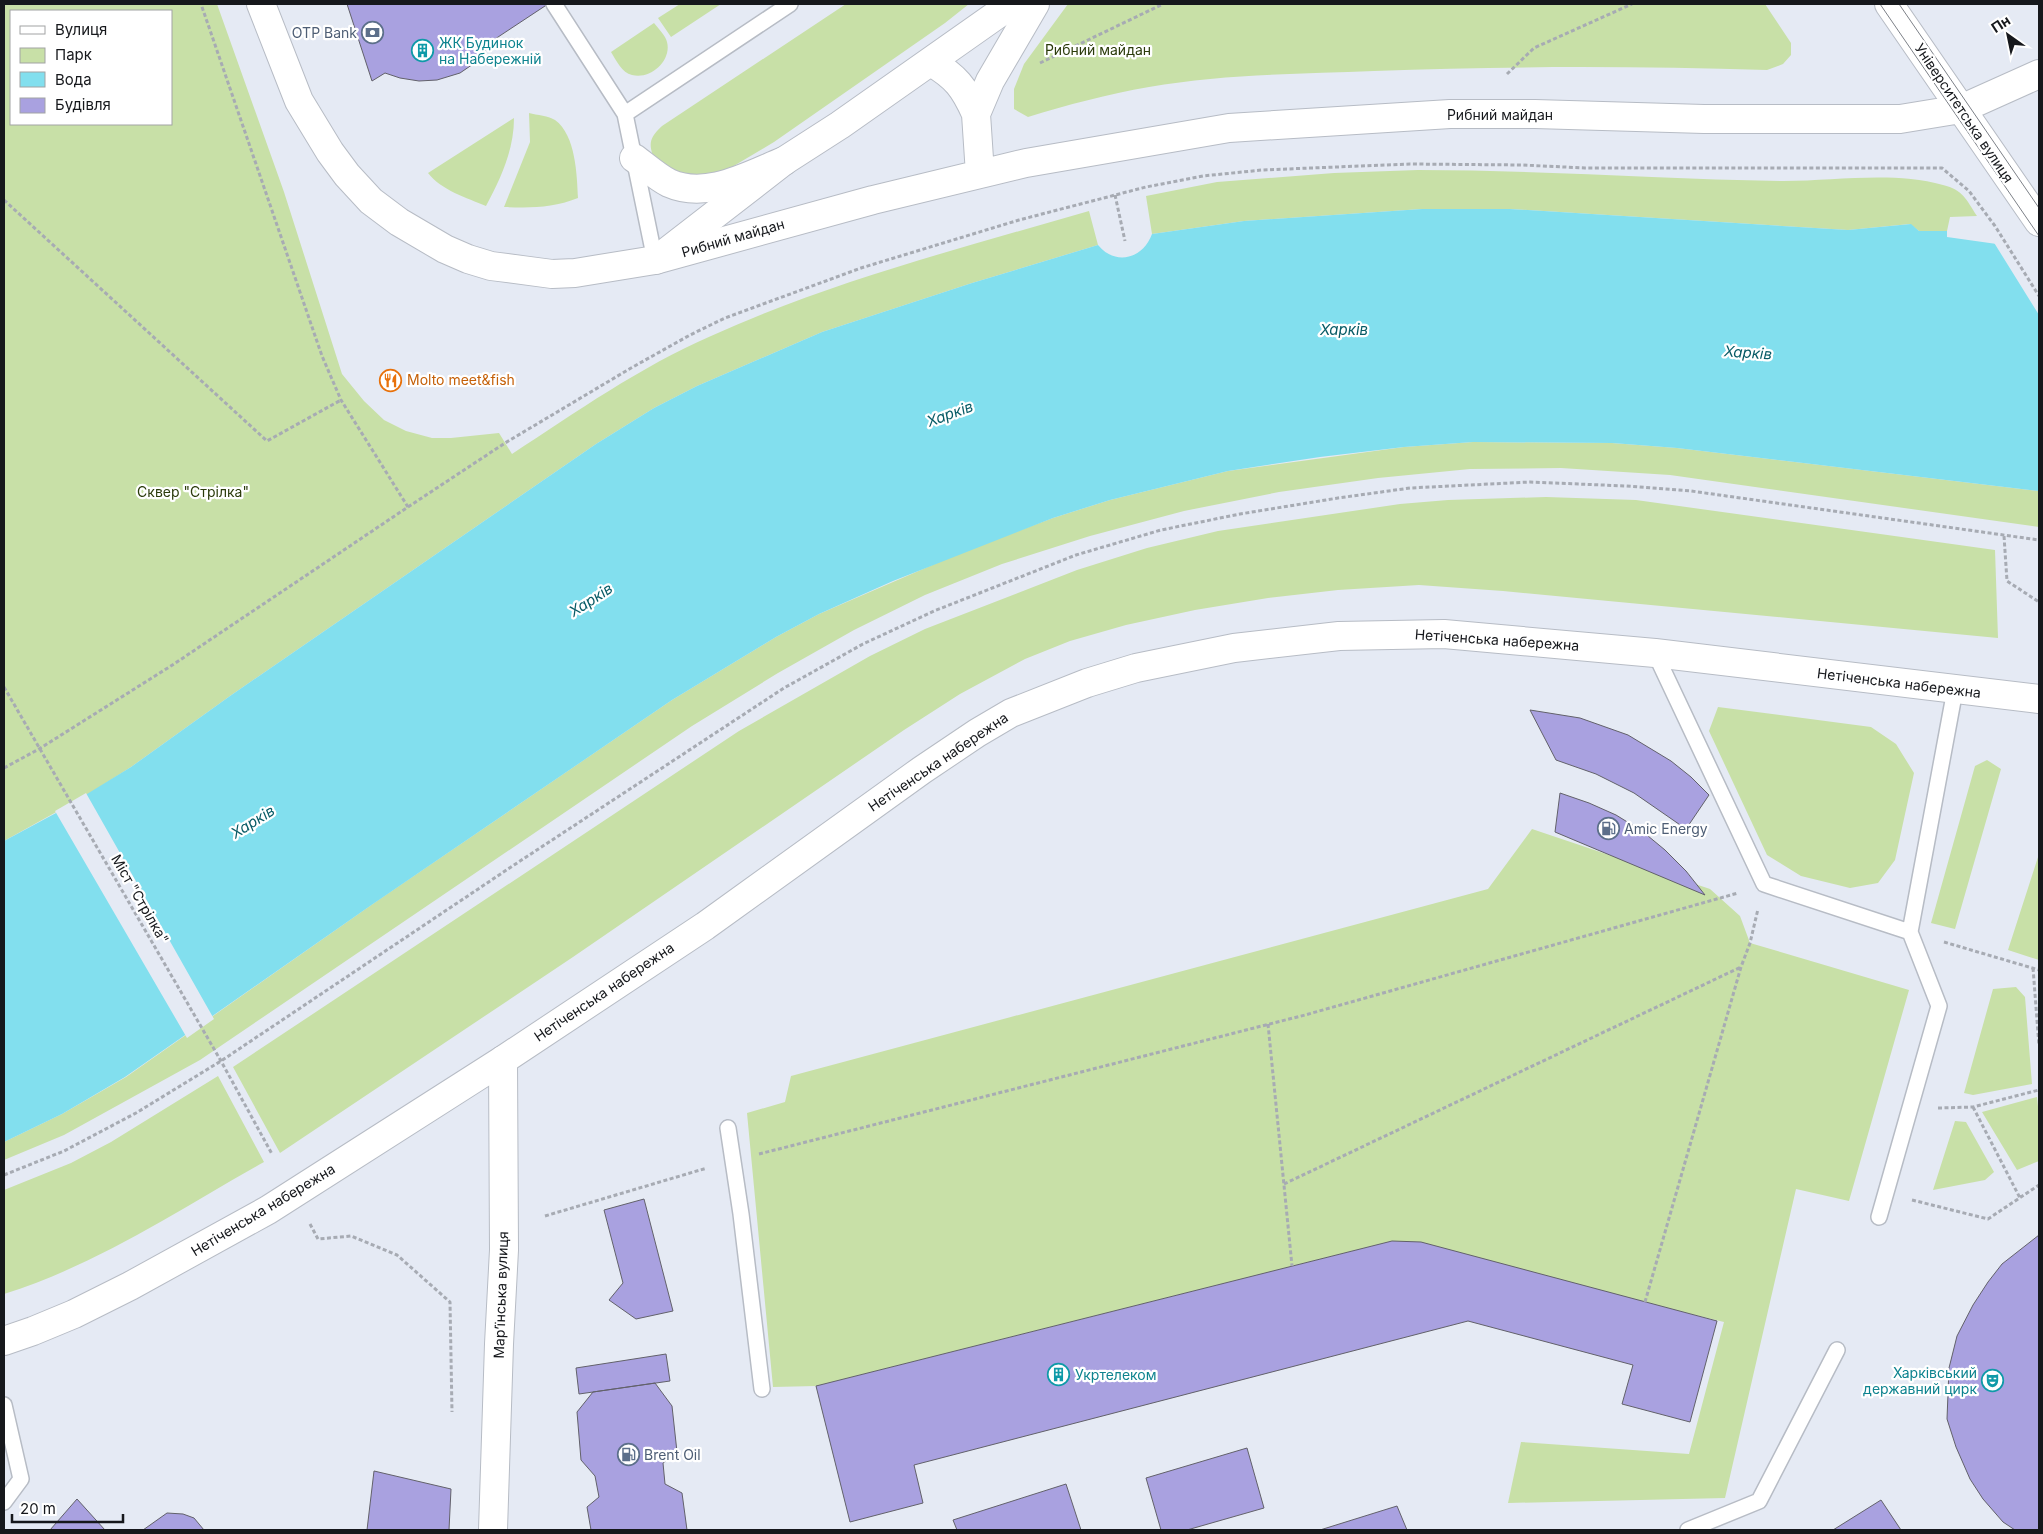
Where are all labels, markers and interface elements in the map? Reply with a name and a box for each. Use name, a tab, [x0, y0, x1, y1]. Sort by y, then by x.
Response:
legend	[10, 10, 172, 125]
north arrow	[1983, 10, 2033, 60]
text: Пн	[1988, 11, 2013, 36]
text: Вулиця	[55, 20, 107, 39]
bank icon: OTP Bank	[361, 21, 385, 45]
place label: OTP Bank	[292, 24, 357, 41]
place label: ЖК Будинок на Набережній	[439, 34, 542, 67]
building icon: ЖК Будинок на Набережній	[411, 39, 435, 63]
street label: Університетська вулиця	[1911, 40, 2017, 186]
park label: Рибний майдан	[1045, 41, 1151, 58]
text: Парк	[55, 45, 92, 64]
text: Вода	[55, 70, 92, 89]
text: Будівля	[55, 95, 111, 114]
street label: Рибний майдан	[1447, 106, 1553, 123]
street label: Рибний майдан	[680, 215, 786, 260]
water label: Харків	[1319, 320, 1368, 339]
water label: Харків	[1722, 341, 1773, 364]
restaurant icon: Molto meet&fish	[379, 368, 403, 392]
place label: Molto meet&fish	[407, 371, 515, 388]
water label: Харків	[923, 396, 976, 431]
park label: Сквер "Стрілка"	[137, 483, 249, 500]
water label: Харків	[565, 579, 616, 621]
street label: Нетіченська набережна	[1414, 625, 1580, 654]
street label: Нетіченська набережна	[1816, 664, 1982, 701]
street label: Нетіченська набережна	[865, 708, 1011, 815]
water label: Харків	[226, 801, 278, 843]
fuel station icon: Amic Energy	[1596, 817, 1620, 841]
place label: Amic Energy	[1624, 820, 1708, 837]
street label: Міст "Стрілка"	[108, 851, 173, 946]
street label: Нетіченська набережна	[531, 938, 677, 1045]
street label: Нетіченська набережна	[188, 1160, 338, 1259]
street label: Мар’їнська вулиця	[490, 1231, 511, 1359]
building icon: Укртелеком	[1047, 1363, 1071, 1387]
place label: Харківський державний цирк	[1863, 1364, 1977, 1397]
place label: Укртелеком	[1075, 1366, 1157, 1383]
theatre icon: Харківський державний цирк	[1981, 1369, 2005, 1393]
fuel station icon: Brent Oil	[616, 1443, 640, 1467]
place label: Brent Oil	[644, 1446, 701, 1463]
scale bar	[12, 1492, 124, 1524]
text: 20 m	[20, 1499, 56, 1518]

